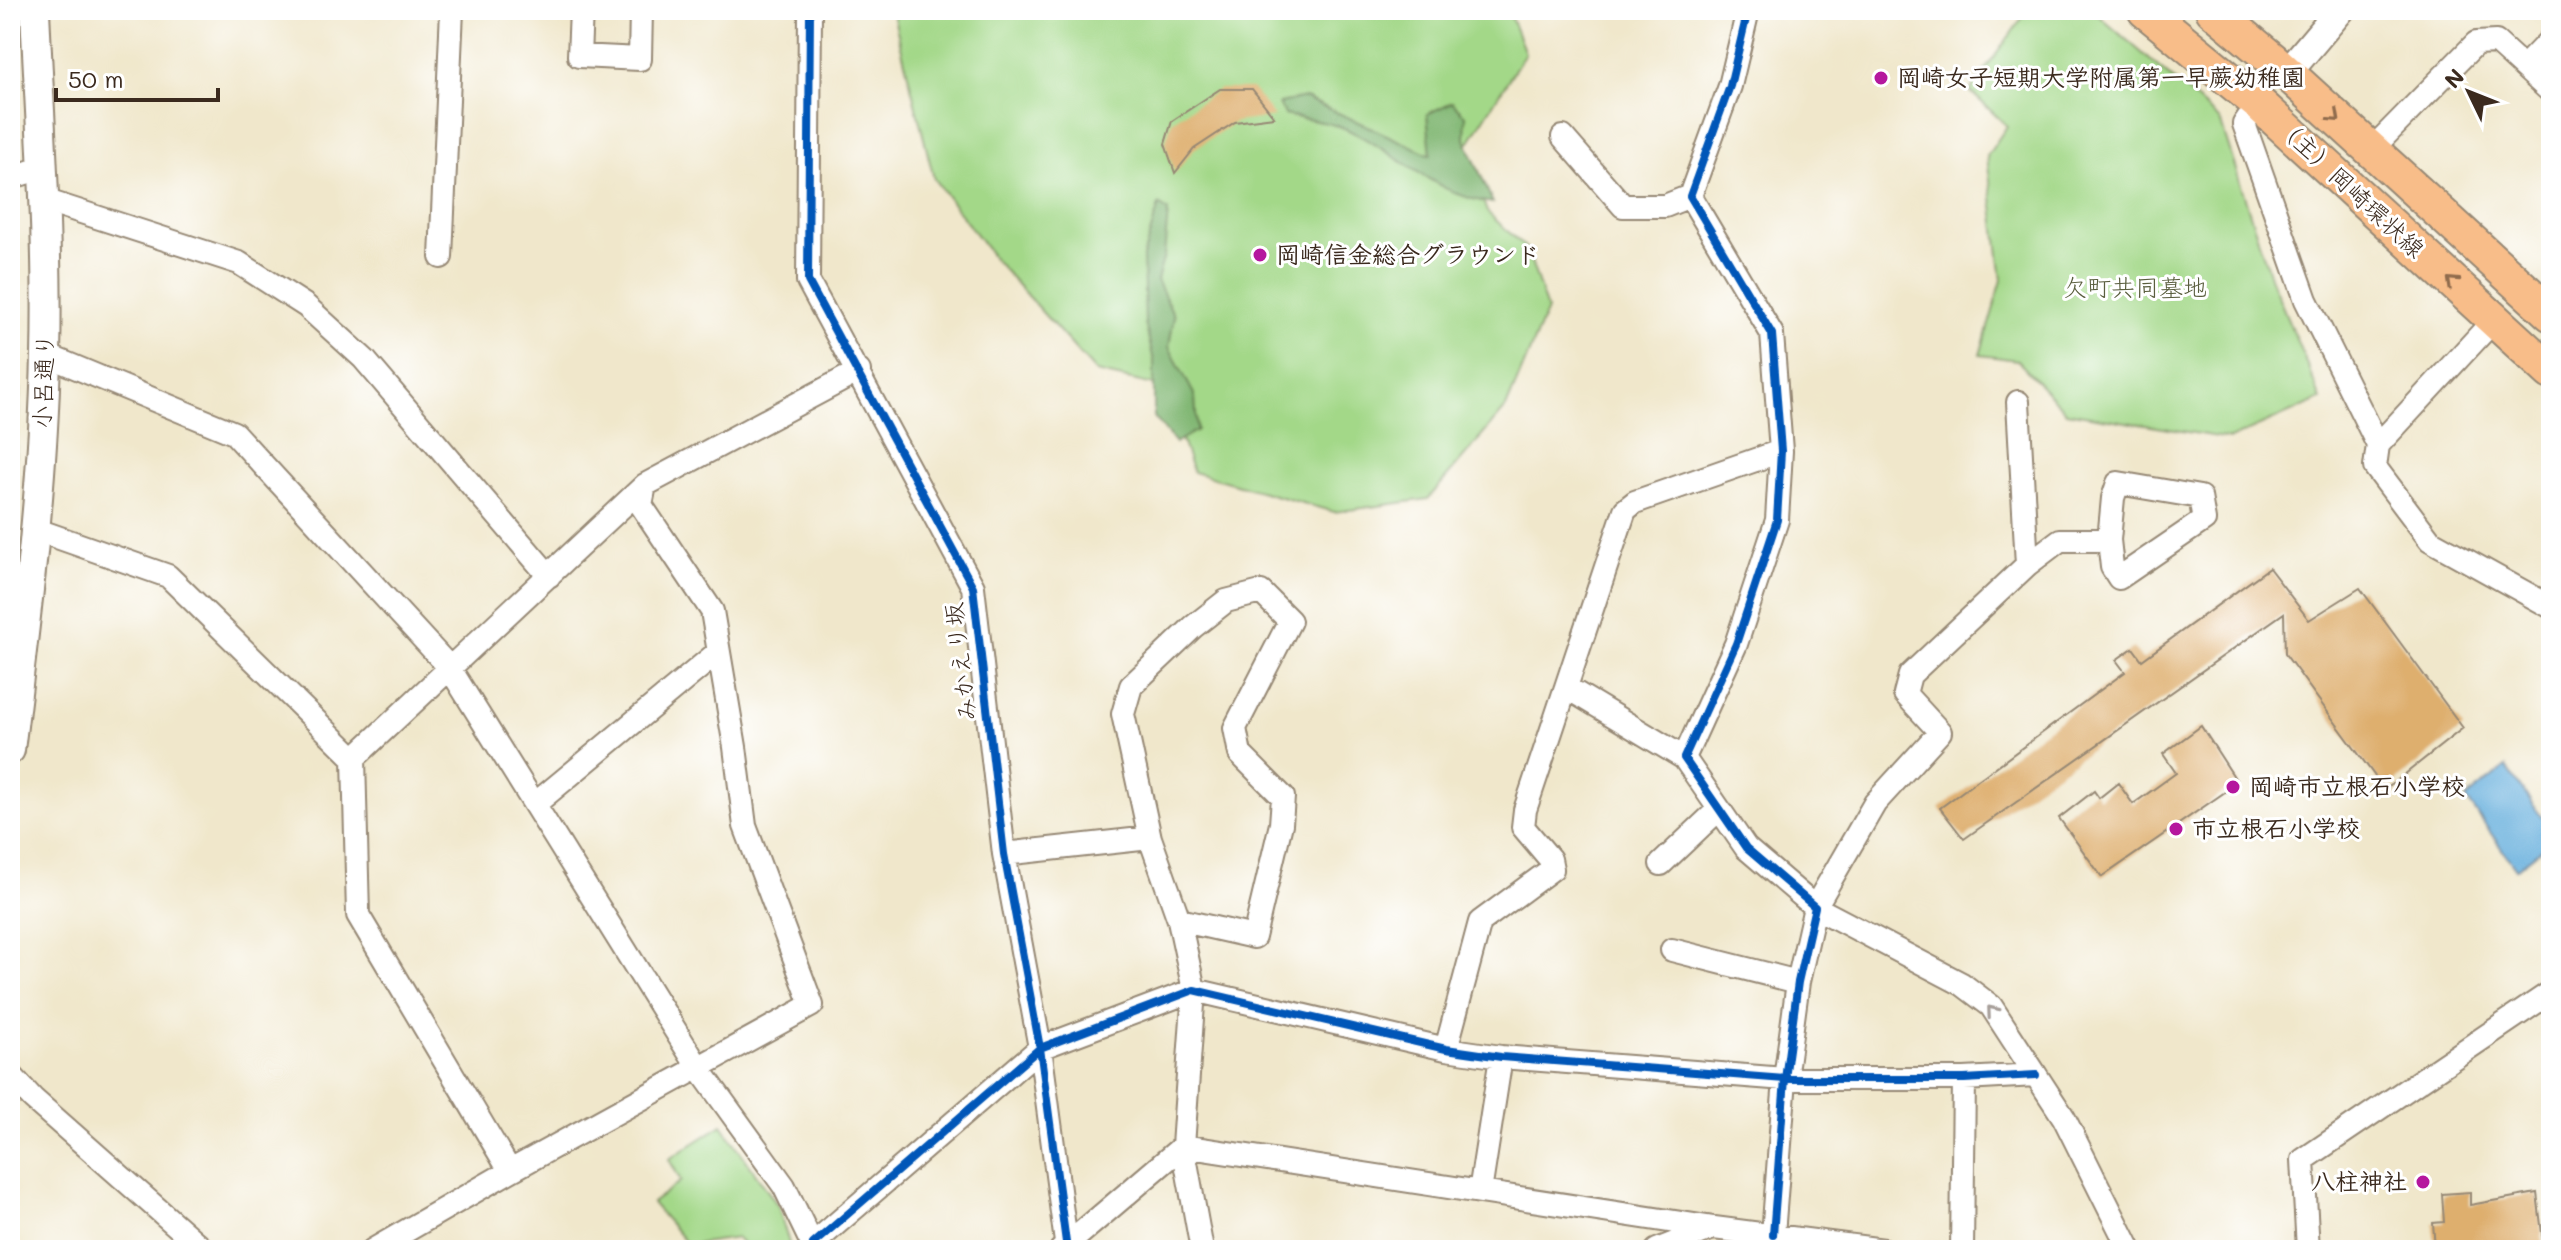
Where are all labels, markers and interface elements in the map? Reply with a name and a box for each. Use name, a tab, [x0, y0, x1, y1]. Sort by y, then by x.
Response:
scale bar	[56, 52, 218, 102]
north arrow	[2429, 52, 2509, 132]
place label: 岡崎女子短期大学附属第一早蕨幼稚園	[1897, 61, 2305, 92]
text: N	[2438, 62, 2470, 94]
text: 50 m	[68, 63, 124, 94]
marker: 岡崎女子短期大学附属第一早蕨幼稚園	[1872, 69, 1890, 87]
one-way arrow	[2326, 108, 2340, 122]
street label: （主）岡崎環状線	[2270, 110, 2432, 264]
place label: 岡崎信金総合グラウンド	[1276, 238, 1540, 269]
marker: 岡崎信金総合グラウンド	[1251, 246, 1269, 264]
park label: 欠町共同墓地	[2063, 271, 2207, 302]
one-way arrow	[2447, 276, 2461, 291]
street label: 小呂通り	[25, 332, 60, 429]
street label: みかえり坂	[937, 601, 982, 724]
place label: 岡崎市立根石小学校	[2249, 770, 2465, 801]
marker: 岡崎市立根石小学校	[2224, 778, 2242, 796]
place label: 市立根石小学校	[2192, 812, 2360, 843]
marker: 市立根石小学校	[2167, 820, 2185, 838]
one-way arrow	[1987, 1005, 2002, 1020]
place label: 八柱神社	[2311, 1165, 2407, 1196]
marker: 八柱神社	[2414, 1173, 2432, 1191]

